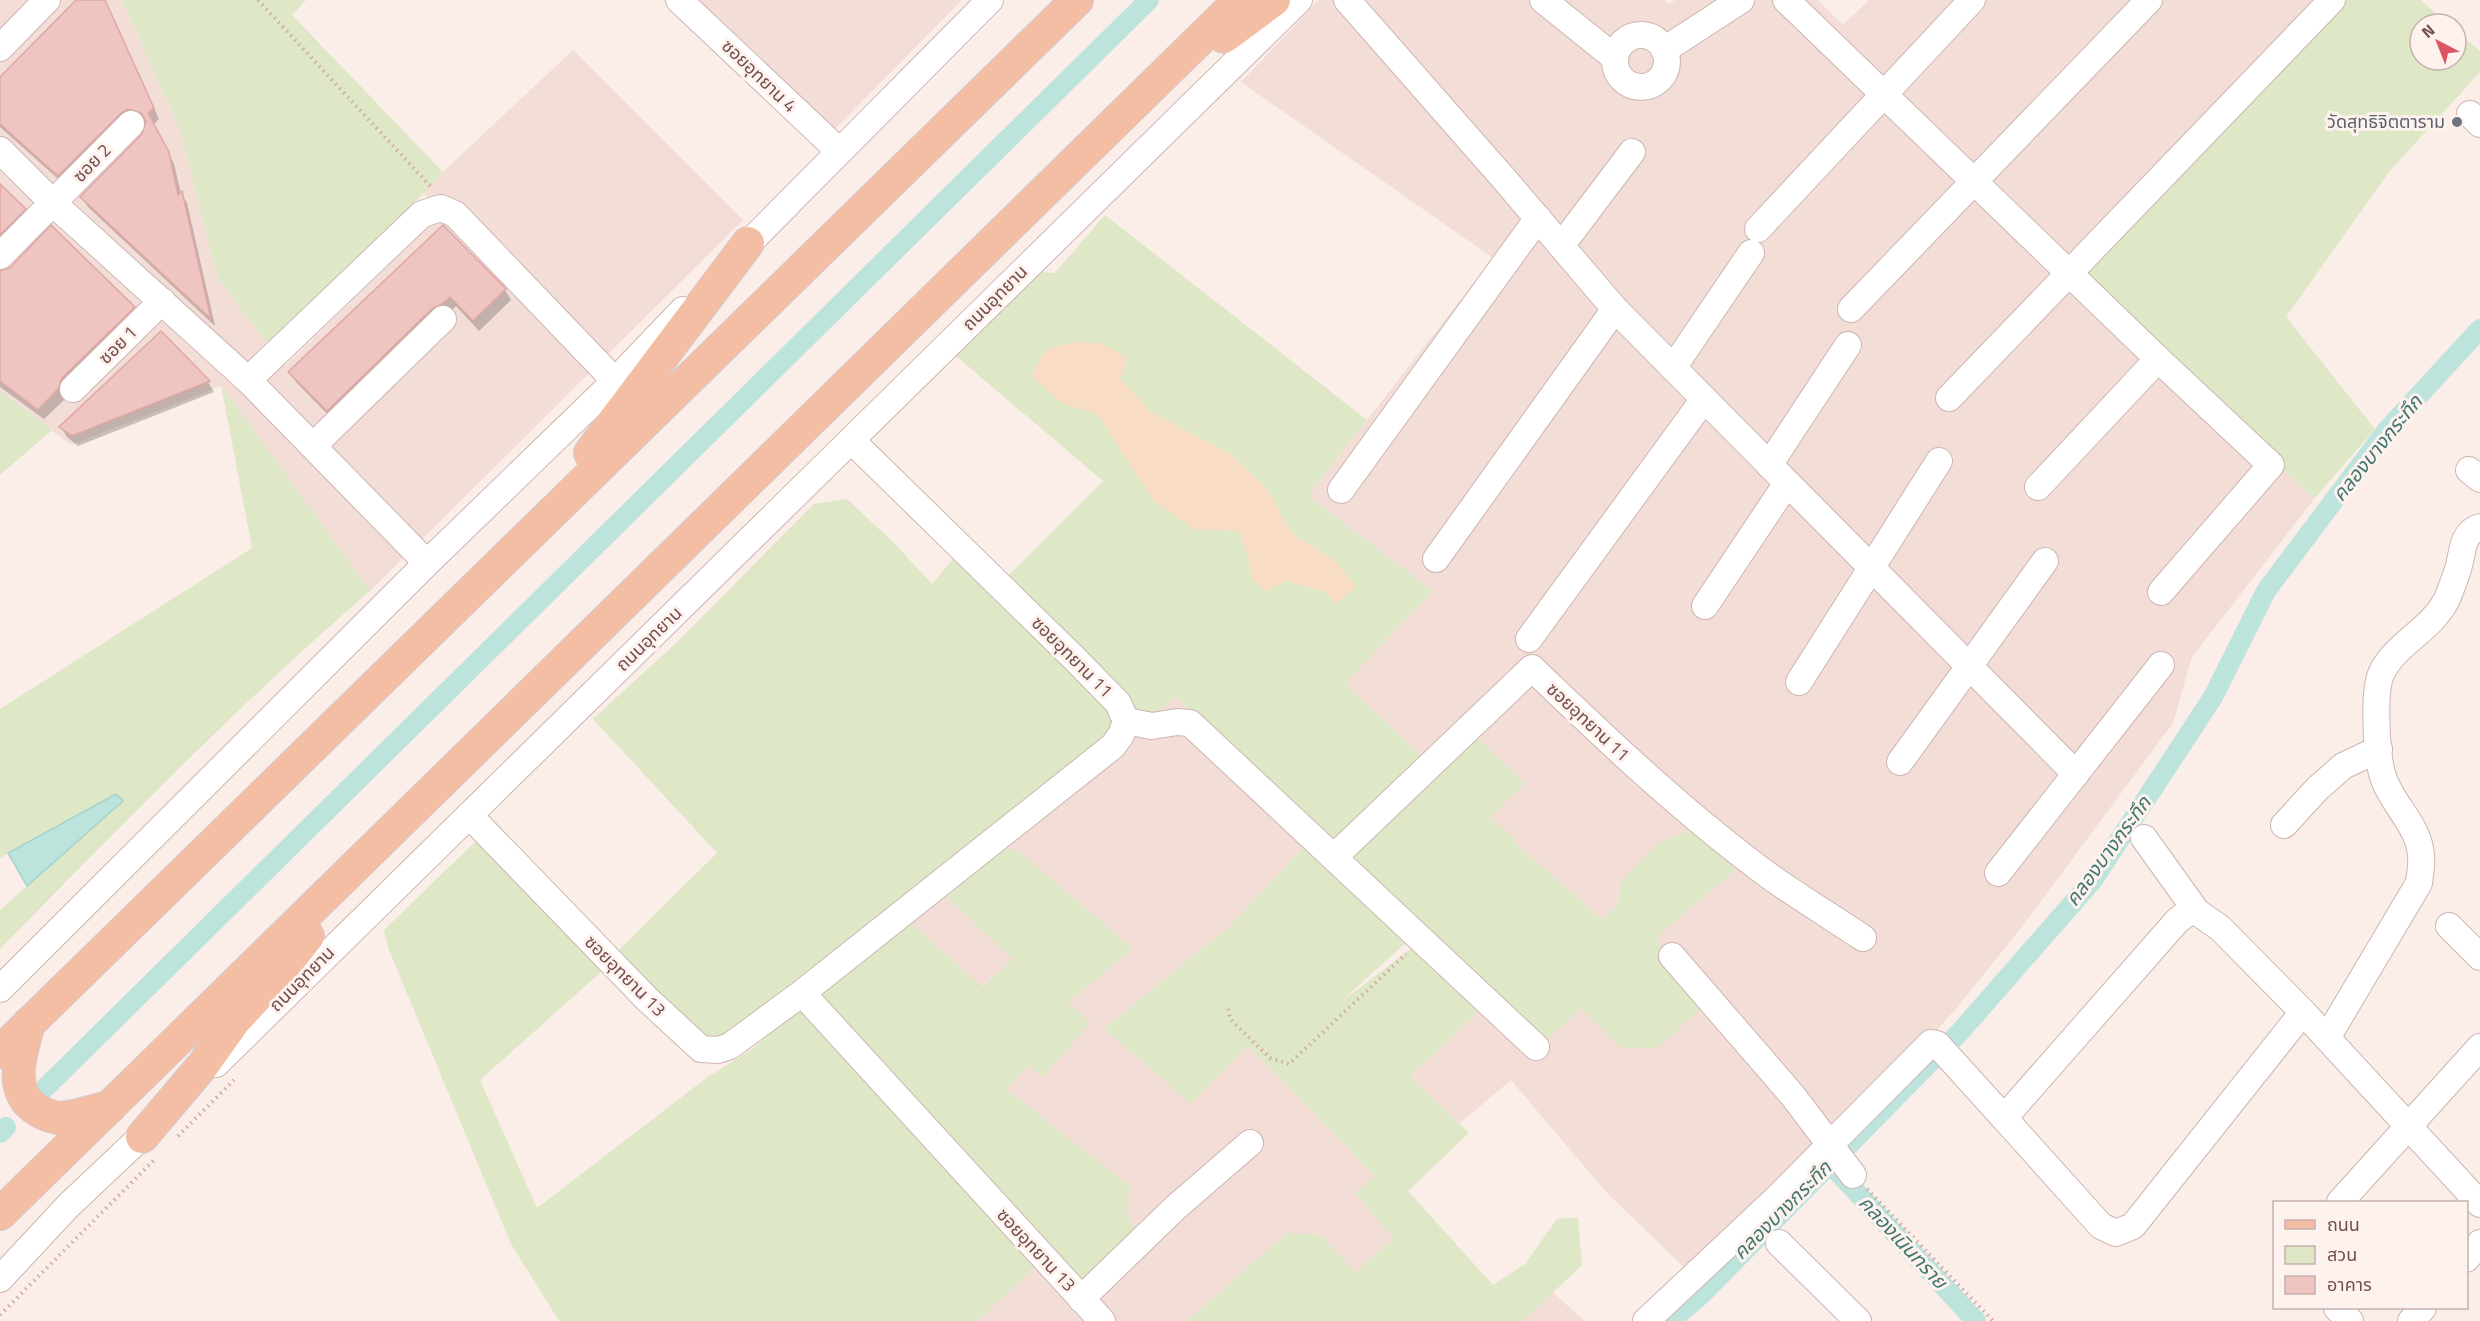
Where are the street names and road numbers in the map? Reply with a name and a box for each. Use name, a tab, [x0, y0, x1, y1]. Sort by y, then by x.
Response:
street label: ซอยอุทยาน 4	[716, 33, 803, 118]
street label: ซอย 2	[66, 137, 117, 188]
street label: ถนนอุทยาน	[956, 259, 1034, 337]
street label: ซอย 1	[92, 319, 143, 370]
street label: ถนนอุทยาน	[609, 600, 688, 677]
street label: ซอยอุทยาน 11	[1026, 610, 1119, 703]
street label: ซอยอุทยาน 11	[1541, 676, 1636, 767]
street label: ซอยอุทยาน 13	[579, 929, 672, 1022]
street label: ถนนอุทยาน	[263, 940, 341, 1018]
street label: ซอยอุทยาน 13	[991, 1202, 1082, 1297]

